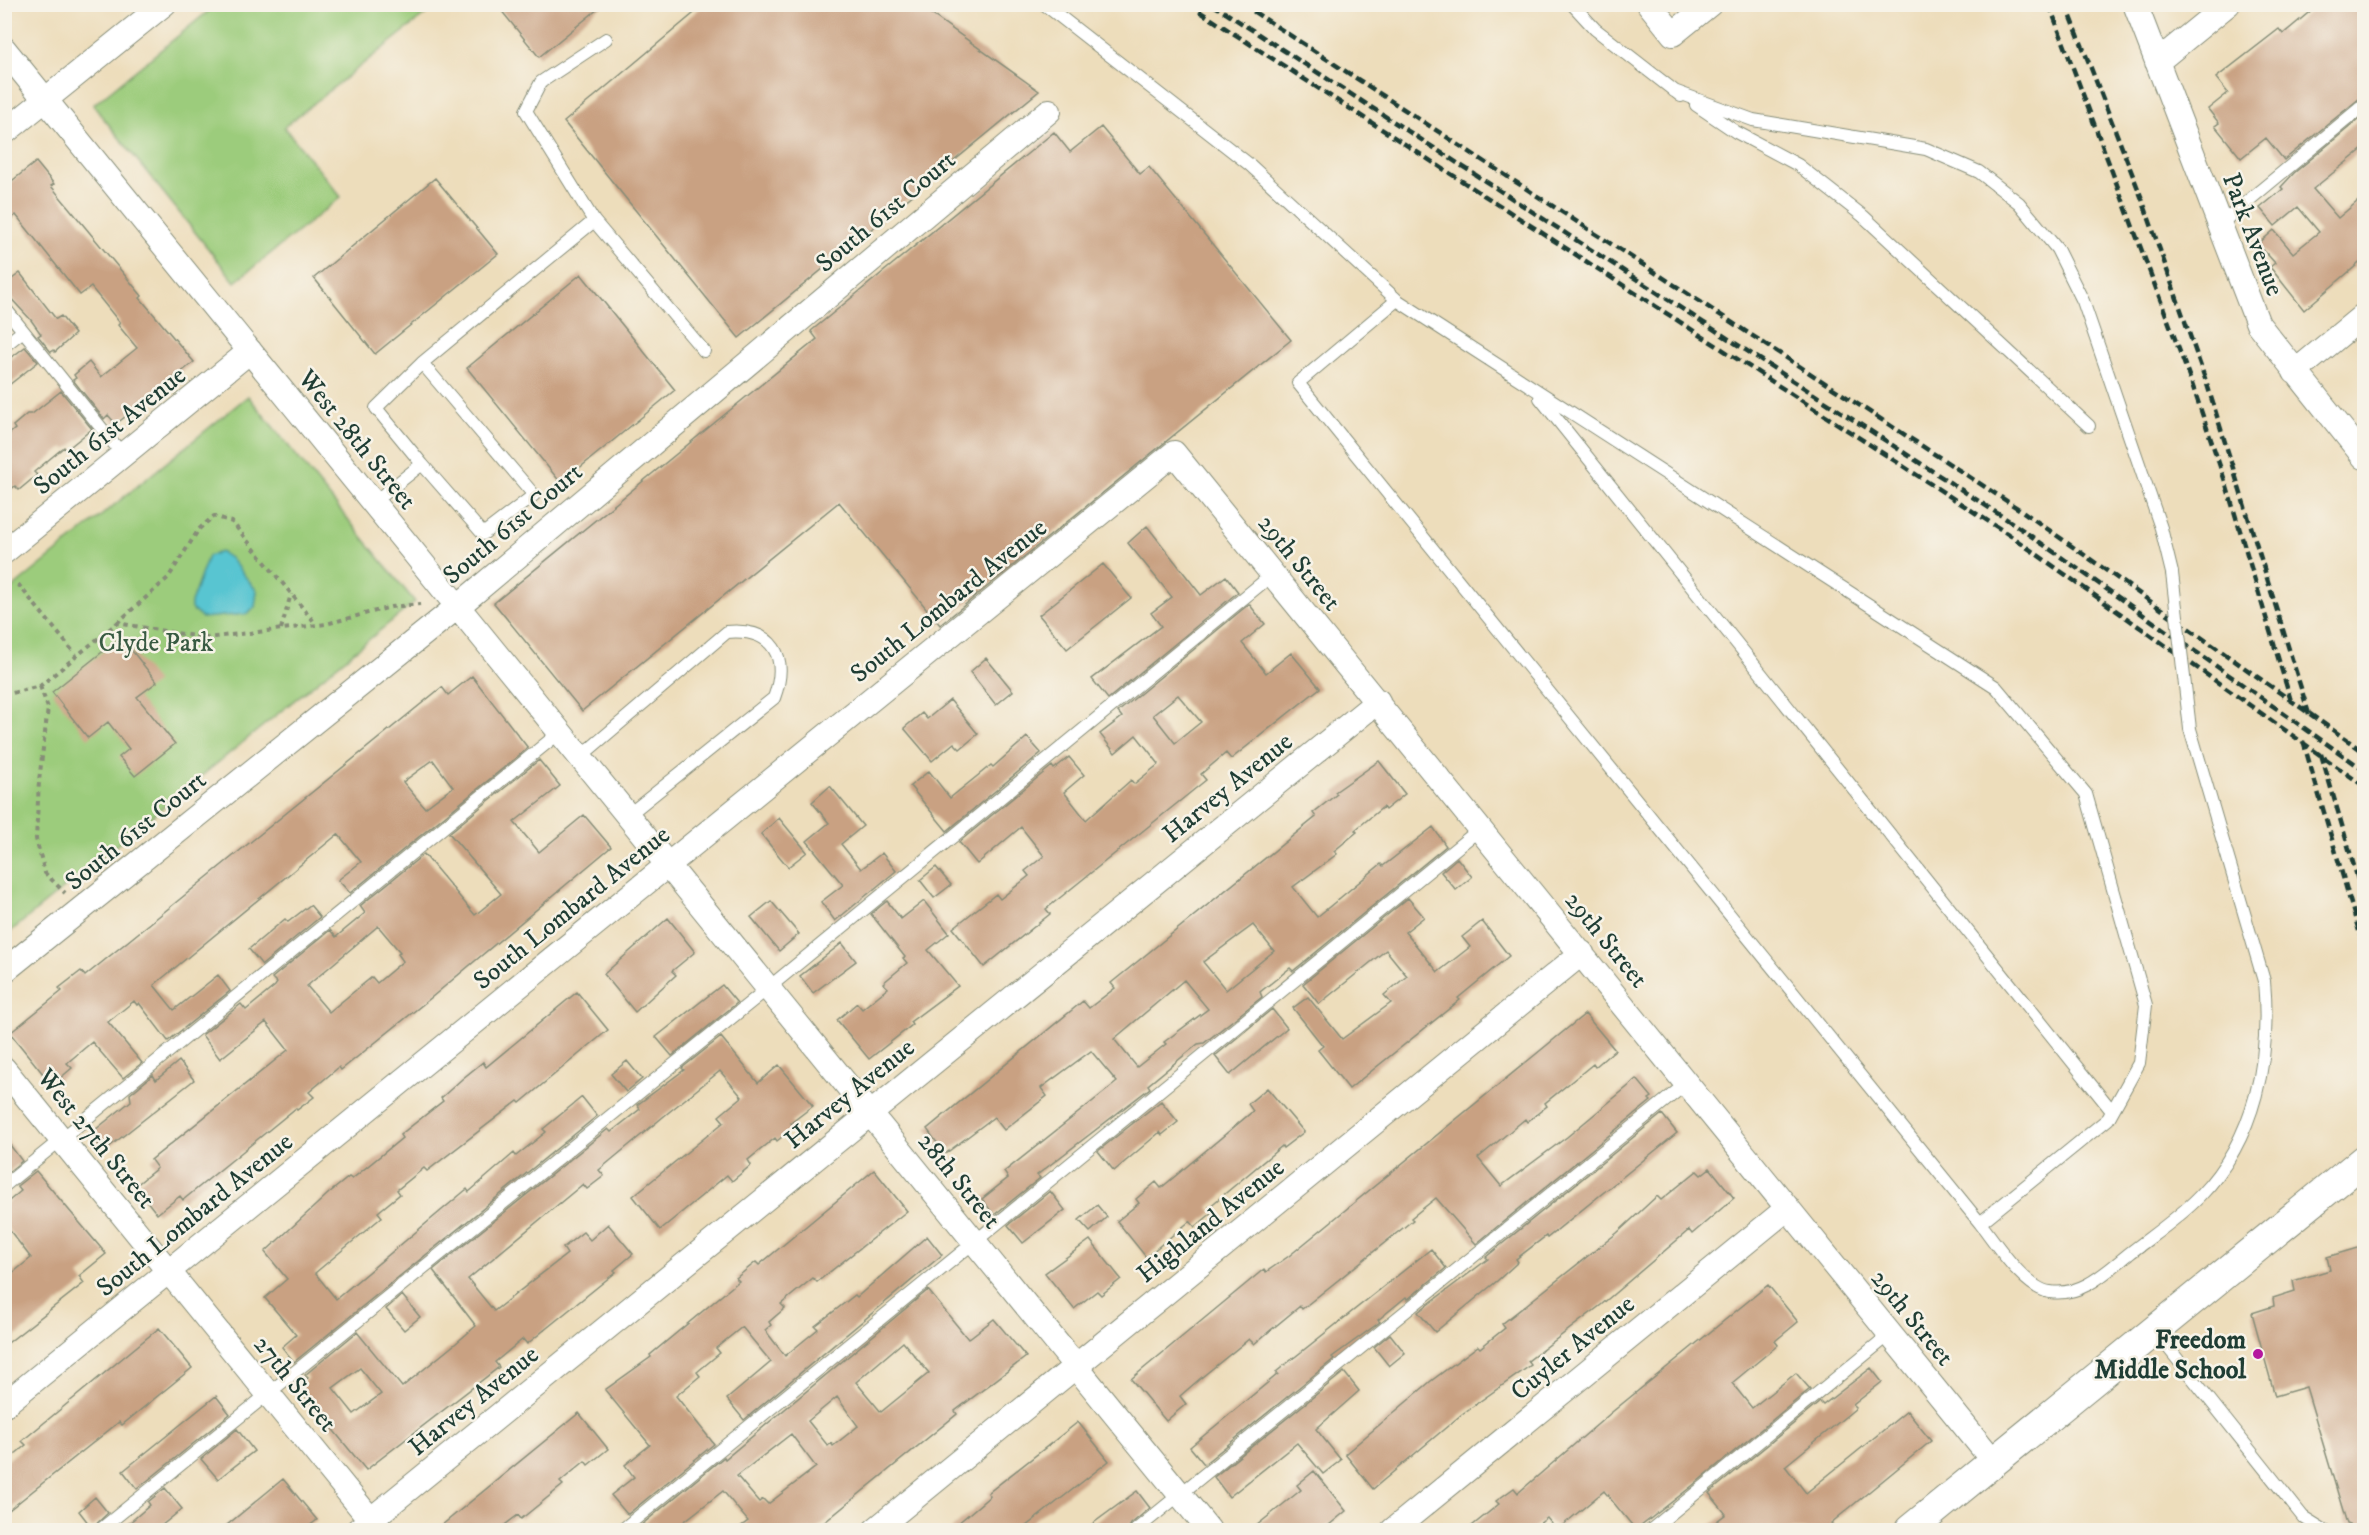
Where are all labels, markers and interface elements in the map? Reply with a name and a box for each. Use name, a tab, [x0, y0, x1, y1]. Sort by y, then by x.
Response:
street label: South 61st Court	[809, 144, 963, 280]
street label: Park Avenue	[2214, 168, 2291, 301]
street label: South 61st Avenue	[27, 360, 193, 503]
street label: West 28th Street	[290, 362, 423, 517]
street label: South 61st Court	[436, 456, 590, 592]
street label: 29th Street	[1250, 508, 1348, 618]
street label: South Lombard Avenue	[844, 512, 1054, 691]
park label: Clyde Park	[99, 627, 214, 660]
street label: Harvey Avenue	[1156, 726, 1300, 851]
street label: South 61st Court	[59, 764, 213, 898]
street label: South Lombard Avenue	[467, 819, 677, 998]
street label: 29th Street	[1557, 885, 1655, 995]
street label: Harvey Avenue	[778, 1032, 922, 1157]
street label: West 27th Street	[29, 1061, 162, 1216]
street label: South Lombard Avenue	[90, 1126, 300, 1305]
street label: 28th Street	[910, 1126, 1008, 1236]
street label: Highland Avenue	[1130, 1151, 1292, 1291]
street label: 29th Street	[1863, 1263, 1961, 1373]
street label: Cuyler Avenue	[1504, 1288, 1642, 1408]
place label: Freedom Middle School	[2094, 1324, 2247, 1387]
street label: 27th Street	[246, 1329, 344, 1439]
street label: Harvey Avenue	[402, 1339, 546, 1464]
marker: Freedom Middle School	[2251, 1347, 2265, 1361]

